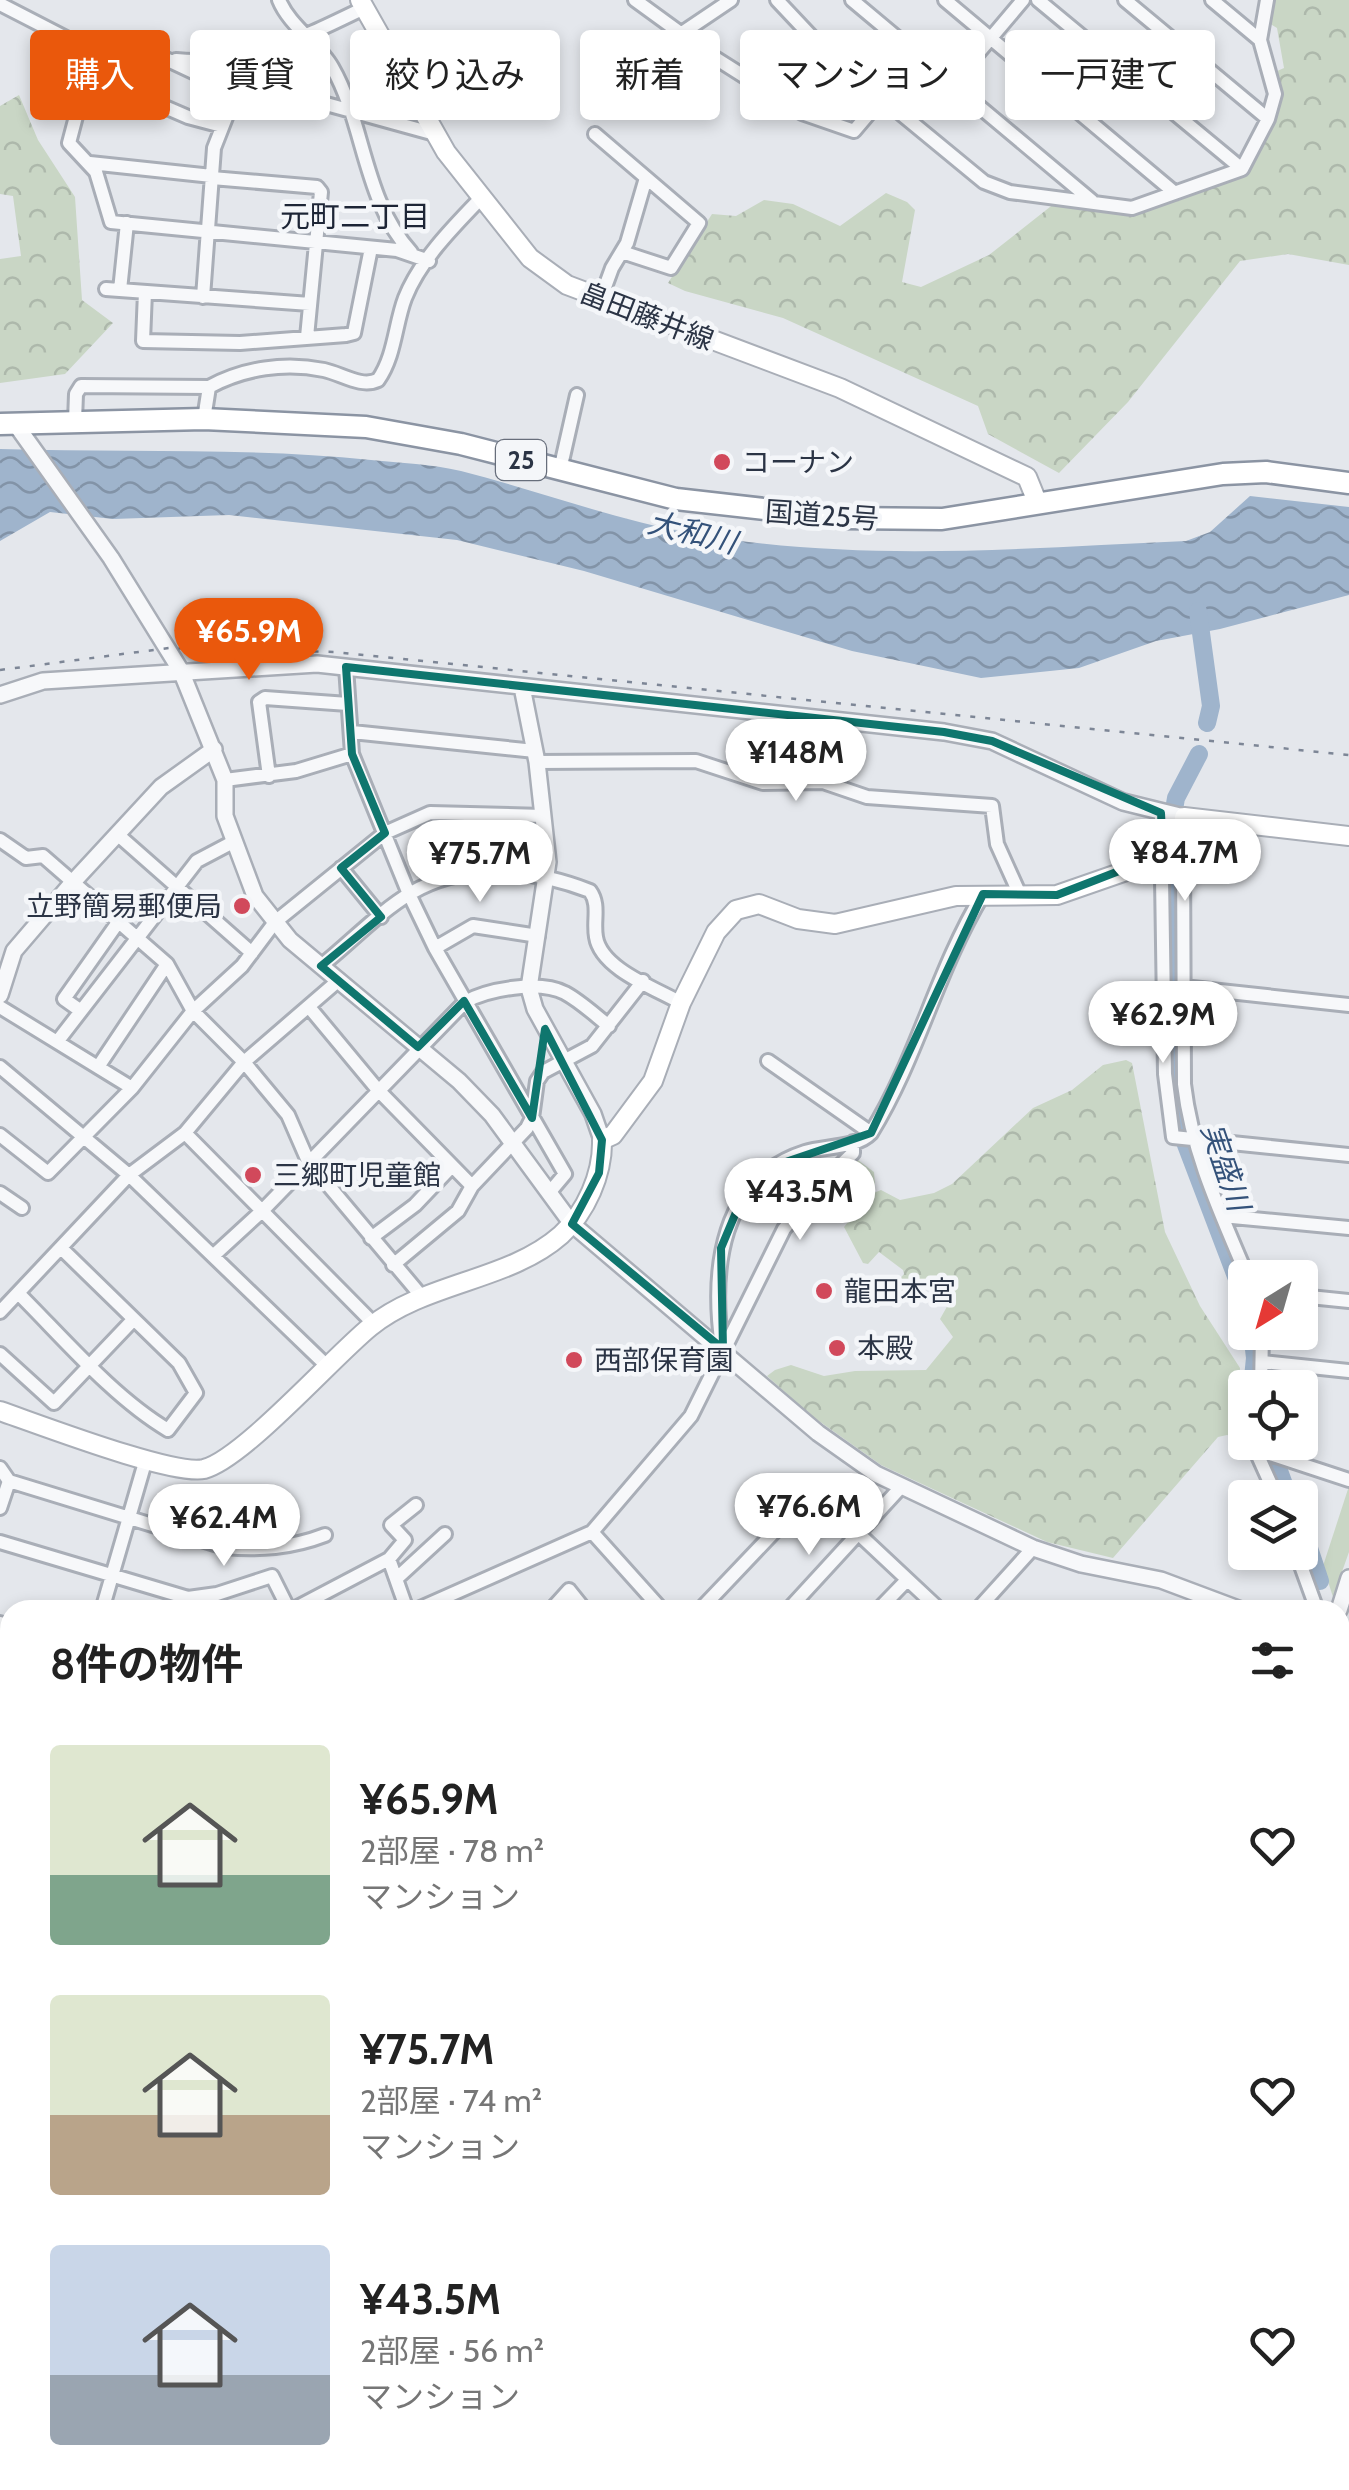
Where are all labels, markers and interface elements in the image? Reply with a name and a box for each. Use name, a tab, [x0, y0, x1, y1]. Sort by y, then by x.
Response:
chip: 購入	[30, 30, 170, 120]
chip: 賃貸	[190, 30, 330, 120]
chip: 絞り込み	[350, 30, 560, 120]
chip: 新着	[580, 30, 720, 120]
chip: マンション	[740, 30, 985, 120]
chip: 一戸建て	[1005, 30, 1215, 120]
district label: 元町二丁目	[280, 198, 430, 235]
street label: 畠田藤井線	[576, 275, 718, 357]
road number: 25	[496, 440, 546, 480]
place label: コーナン	[742, 445, 854, 479]
marker: コーナン	[711, 451, 733, 473]
street label: 国道25号	[764, 494, 880, 536]
water label: 大和川	[644, 504, 743, 562]
pin: ¥65.9M	[168, 598, 330, 683]
text: ¥65.9M	[196, 611, 302, 650]
pin: ¥148M	[726, 719, 866, 804]
text: ¥148M	[748, 732, 845, 771]
pin: ¥84.7M	[1104, 819, 1266, 904]
pin: ¥75.7M	[399, 820, 561, 905]
text: ¥84.7M	[1131, 832, 1239, 871]
text: ¥75.7M	[429, 833, 531, 872]
place label: 立野簡易郵便局	[26, 889, 222, 923]
marker: 立野簡易郵便局	[231, 895, 253, 917]
pin: ¥62.9M	[1082, 981, 1244, 1066]
text: ¥62.9M	[1110, 994, 1216, 1033]
water label: 実盛川	[1193, 1118, 1259, 1218]
place label: 三郷町児童館	[273, 1158, 441, 1192]
pin: ¥43.5M	[719, 1158, 881, 1243]
marker: 三郷町児童館	[242, 1164, 264, 1186]
text: ¥43.5M	[746, 1171, 854, 1210]
north arrow	[1228, 1260, 1318, 1350]
map controls	[1228, 1260, 1318, 1570]
place label: 龍田本宮	[844, 1274, 956, 1308]
marker: 龍田本宮	[813, 1280, 835, 1302]
place label: 本殿	[857, 1331, 913, 1365]
marker: 本殿	[826, 1337, 848, 1359]
place label: 西部保育園	[594, 1343, 734, 1377]
marker: 西部保育園	[563, 1349, 585, 1371]
button: locate	[1228, 1370, 1318, 1460]
pin: ¥76.6M	[728, 1473, 890, 1558]
button: layers	[1228, 1480, 1318, 1570]
pin: ¥62.4M	[143, 1484, 305, 1569]
text: ¥76.6M	[757, 1486, 861, 1525]
text: ¥62.4M	[170, 1497, 278, 1536]
icon: filters	[1245, 1633, 1300, 1688]
text: 8件の物件	[50, 1638, 243, 1690]
text: ¥65.9M	[360, 1773, 498, 1825]
icon: home	[130, 1785, 250, 1905]
icon: heart	[1245, 1818, 1300, 1873]
text: 2部屋 · 78 m²	[360, 1831, 544, 1870]
text: マンション	[360, 1877, 520, 1916]
text: ¥75.7M	[360, 2023, 494, 2075]
icon: home	[130, 2035, 250, 2155]
icon: heart	[1245, 2068, 1300, 2123]
text: 2部屋 · 74 m²	[360, 2081, 542, 2120]
text: マンション	[360, 2127, 520, 2166]
text: ¥43.5M	[360, 2273, 501, 2325]
icon: home	[130, 2285, 250, 2405]
icon: heart	[1245, 2318, 1300, 2373]
text: 2部屋 · 56 m²	[360, 2331, 544, 2370]
text: マンション	[360, 2377, 520, 2416]

